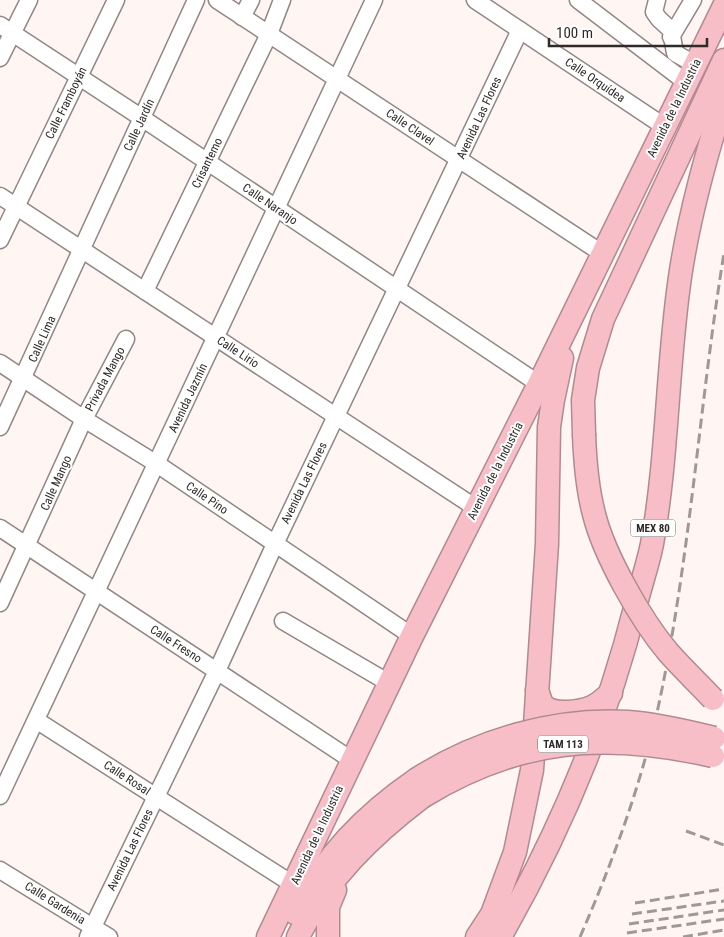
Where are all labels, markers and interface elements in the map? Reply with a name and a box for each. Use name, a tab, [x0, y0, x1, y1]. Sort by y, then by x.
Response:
scale bar	[549, 15, 706, 47]
text: 100 m	[556, 24, 593, 42]
street label: Calle Orquídea	[562, 55, 628, 105]
street label: Avenida de la Industria	[644, 56, 704, 159]
street label: Calle Framboyán	[42, 64, 90, 141]
street label: Avenida Las Flores	[454, 75, 504, 161]
street label: Calle Jardín	[121, 96, 157, 153]
street label: Calle Clavel	[383, 106, 437, 148]
street label: Crisantemo	[189, 135, 225, 191]
street label: Calle Naranjo	[240, 180, 300, 228]
street label: Calle Lima	[26, 313, 59, 365]
street label: Calle Lirio	[214, 333, 262, 371]
street label: Privada Mango	[82, 344, 128, 414]
street label: Avenida Jazmín	[166, 361, 210, 435]
street label: Avenida de la Industria	[464, 420, 526, 522]
street label: Avenida Las Flores	[278, 440, 330, 526]
street label: Calle Mango	[38, 453, 74, 513]
street label: Calle Pino	[183, 479, 231, 517]
road number: MEX 80	[630, 520, 676, 536]
street label: Calle Fresno	[148, 622, 204, 666]
road number: TAM 113	[538, 736, 588, 752]
street label: Calle Rosal	[101, 758, 153, 798]
street label: Avenida de la Industria	[288, 783, 346, 887]
street label: Avenida Las Flores	[104, 807, 156, 893]
street label: Calle Gardenia	[22, 879, 88, 927]

